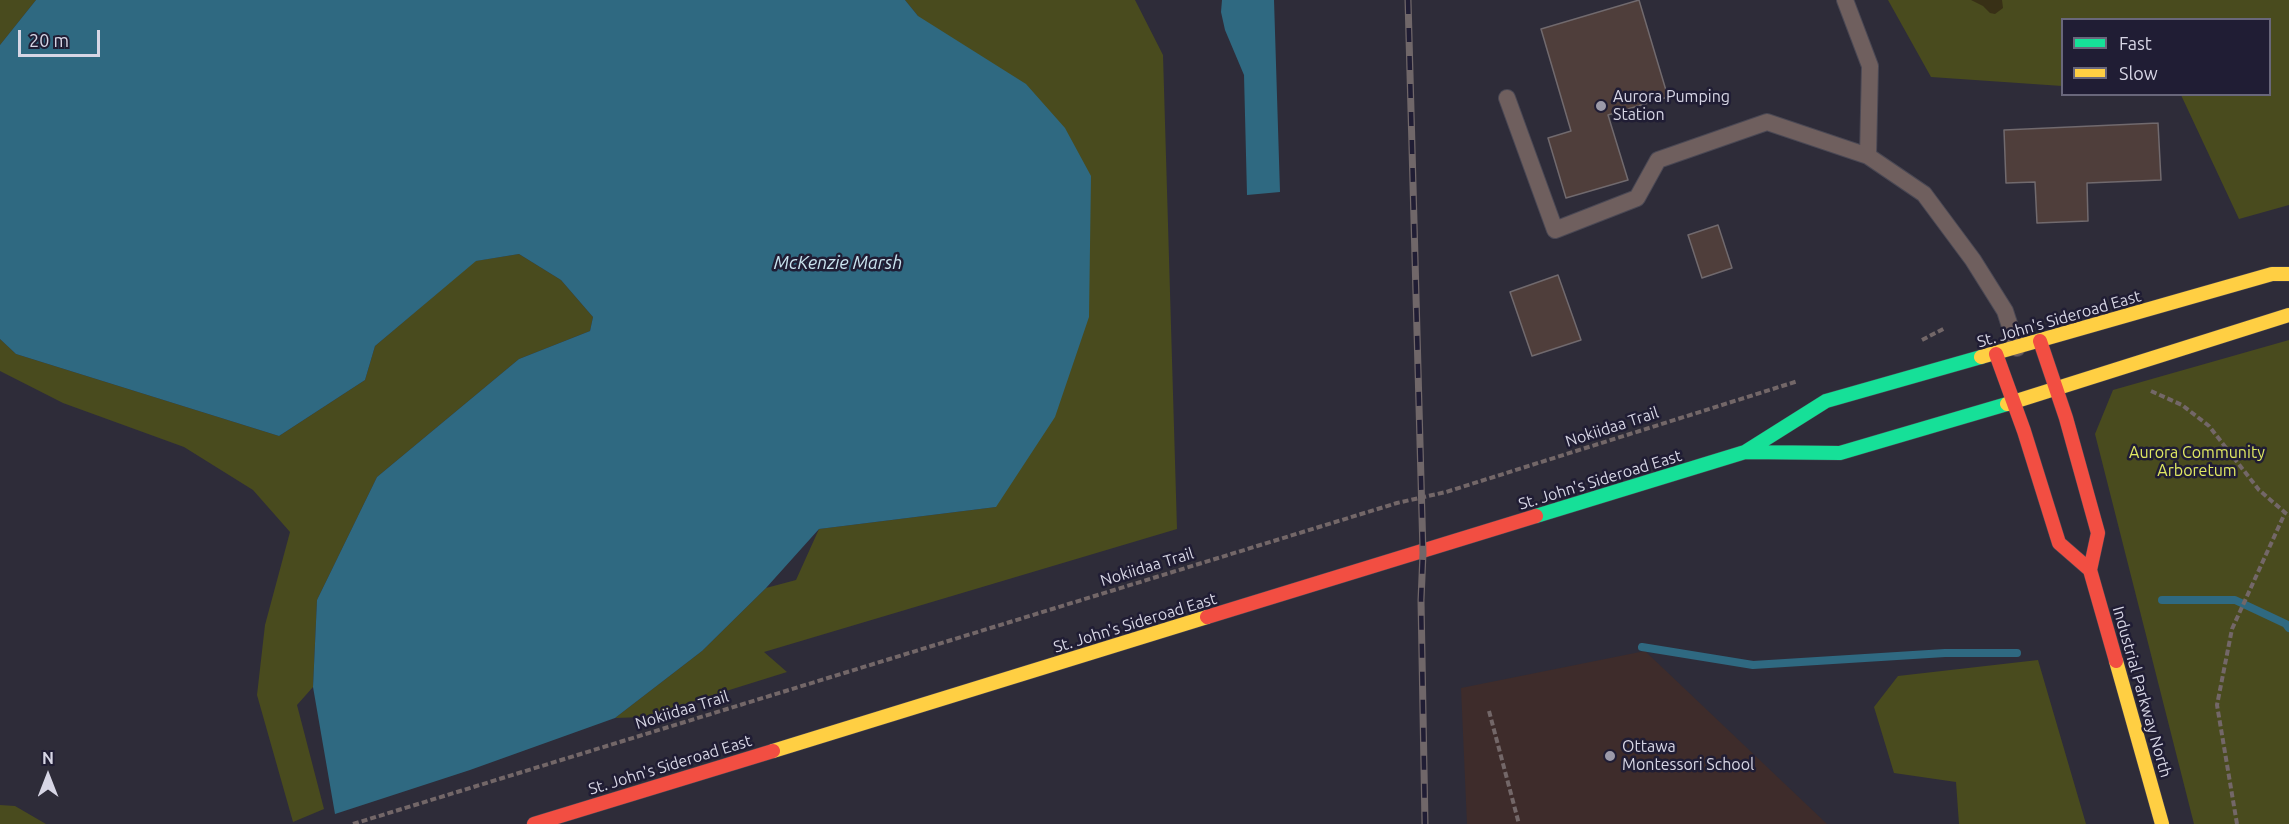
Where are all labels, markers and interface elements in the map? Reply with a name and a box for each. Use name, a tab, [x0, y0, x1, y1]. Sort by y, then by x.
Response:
scale bar	[21, 18, 104, 56]
legend	[2061, 18, 2271, 96]
text: 20 m	[29, 30, 69, 50]
text: Fast	[2119, 33, 2152, 53]
text: Slow	[2119, 63, 2158, 83]
place label: Aurora Pumping Station	[1613, 87, 1730, 125]
marker: Aurora Pumping Station	[1594, 99, 1608, 113]
water label: McKenzie Marsh	[774, 252, 902, 274]
street label: St. John's Sideroad East	[1975, 286, 2143, 352]
street label: Nokiidaa Trail	[1563, 403, 1661, 451]
park label: Aurora Community Arboretum	[2129, 443, 2265, 481]
street label: St. John's Sideroad East	[1516, 446, 1684, 514]
street label: Nokiidaa Trail	[1098, 544, 1196, 590]
street label: St. John's Sideroad East	[1051, 589, 1219, 657]
street label: Industrial Parkway North	[2108, 604, 2176, 780]
street label: Nokiidaa Trail	[633, 687, 731, 733]
street label: St. John's Sideroad East	[586, 731, 754, 799]
place label: Ottawa Montessori School	[1622, 737, 1754, 775]
north arrow	[18, 746, 78, 806]
text: N	[42, 749, 54, 767]
marker: Ottawa Montessori School	[1603, 749, 1617, 763]

